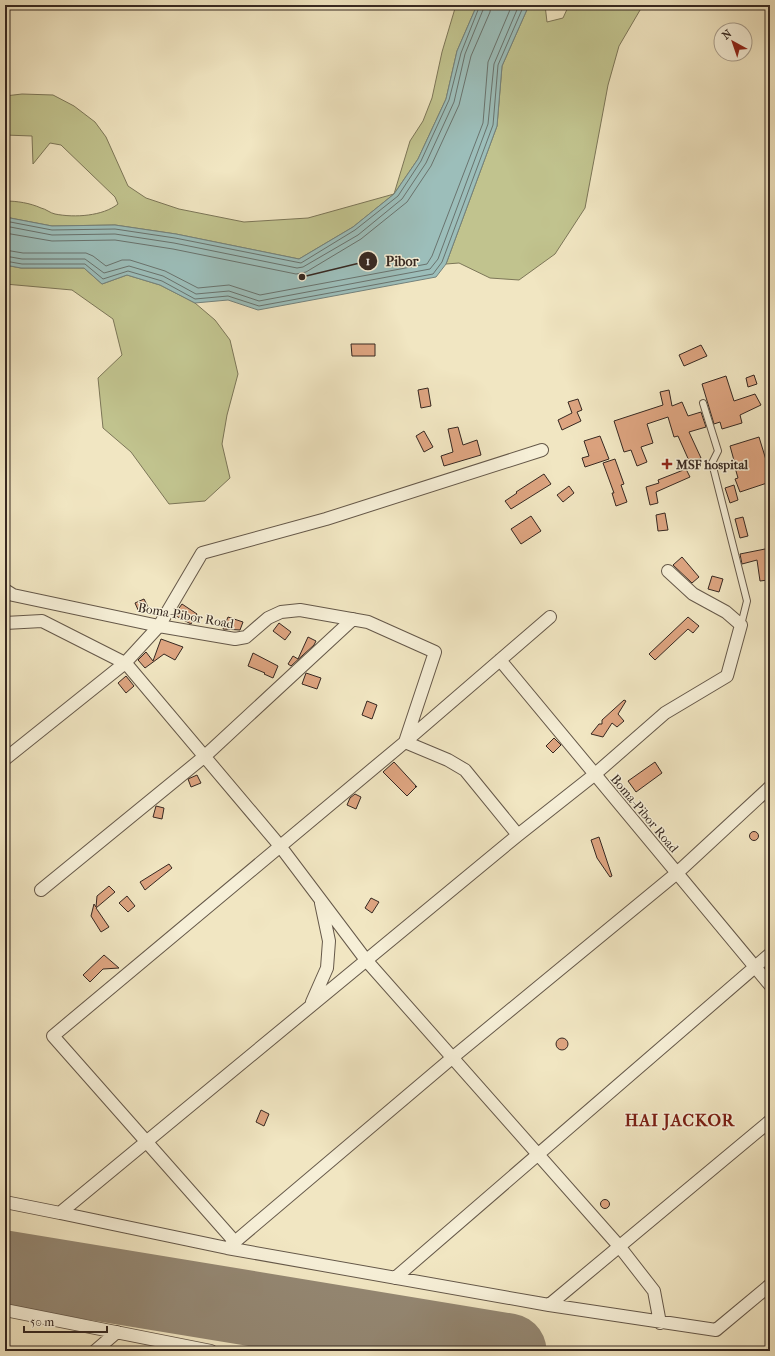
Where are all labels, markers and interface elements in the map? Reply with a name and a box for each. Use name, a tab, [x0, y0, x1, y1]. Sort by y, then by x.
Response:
north arrow	[713, 22, 753, 62]
text: N	[720, 27, 735, 42]
callout: Pibor	[358, 248, 427, 274]
text: Pibor	[386, 253, 419, 270]
text: 1	[366, 254, 370, 268]
place label: MSF hospital	[675, 457, 748, 473]
marker: MSF hospital	[661, 458, 673, 470]
street label: Boma-Pibor Road	[137, 600, 236, 631]
street label: Boma-Pibor Road	[608, 771, 682, 856]
district label: HAI JACKOR	[625, 1110, 736, 1131]
scale bar	[24, 1308, 107, 1334]
text: 50 m	[30, 1315, 54, 1329]

